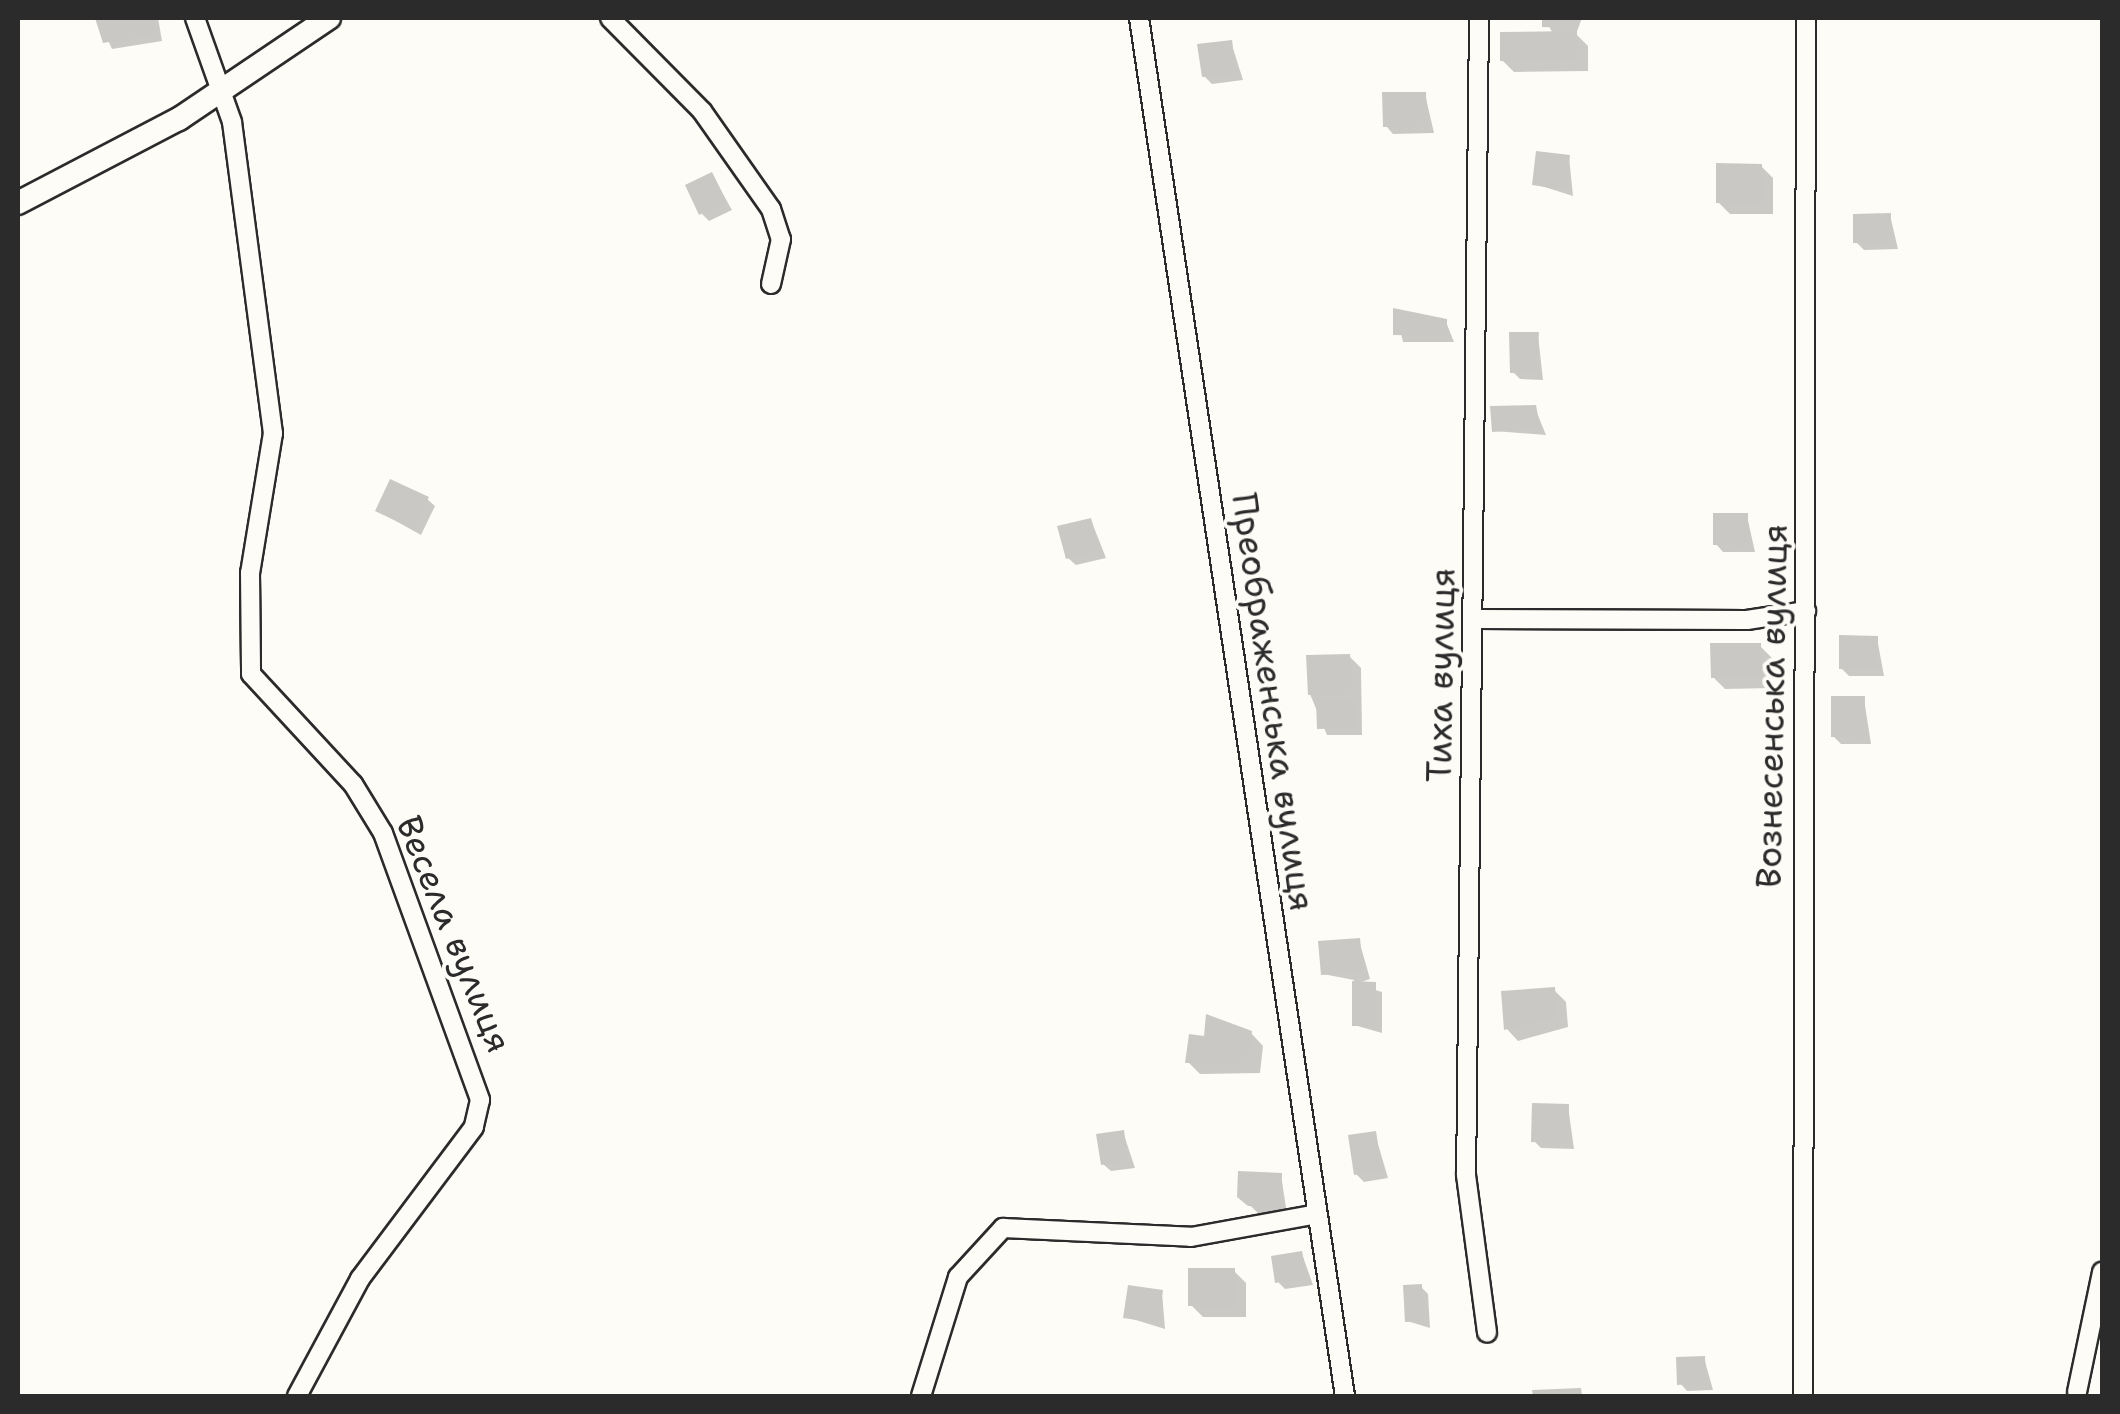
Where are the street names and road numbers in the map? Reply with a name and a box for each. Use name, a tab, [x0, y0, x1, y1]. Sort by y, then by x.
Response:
street label: Преображенська вулиця	[1223, 490, 1323, 914]
street label: Вознесенська вулиця	[1748, 523, 1796, 889]
street label: Тиха вулиця	[1418, 567, 1464, 783]
street label: Весела вулиця	[387, 810, 521, 1058]

